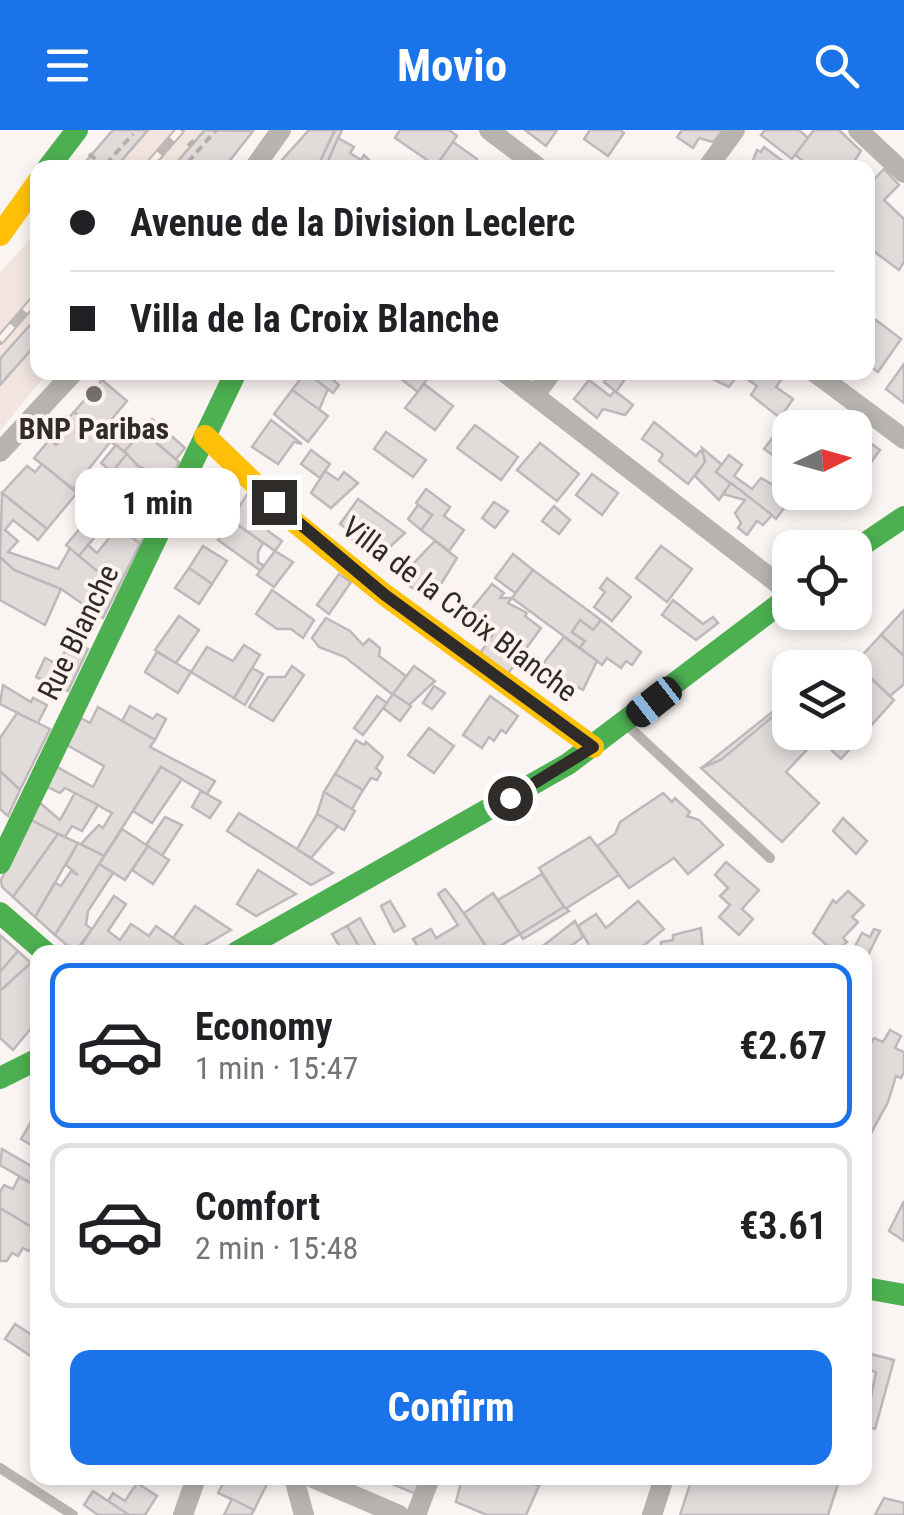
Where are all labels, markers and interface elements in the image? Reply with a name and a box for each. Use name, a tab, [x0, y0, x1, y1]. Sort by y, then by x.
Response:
icon: menu	[40, 38, 95, 93]
icon: search	[809, 38, 864, 93]
text: Movio	[397, 39, 507, 92]
text: Avenue de la Division Leclerc	[130, 201, 575, 245]
text: Villa de la Croix Blanche	[130, 297, 499, 341]
marker: BNP Paribas	[83, 383, 105, 405]
north arrow	[772, 410, 872, 510]
map controls	[772, 410, 872, 750]
place label: BNP Paribas	[19, 411, 169, 446]
callout: 1 min	[74, 467, 239, 537]
route end	[252, 480, 297, 525]
text: 1 min	[122, 484, 193, 522]
street label: Villa de la Croix Blanche	[336, 509, 584, 709]
button: locate	[772, 530, 872, 630]
street label: Rue Blanche	[30, 559, 126, 705]
button: layers	[772, 650, 872, 750]
car	[621, 672, 687, 732]
route start	[488, 776, 533, 821]
icon: car	[75, 1001, 165, 1091]
text: Economy	[195, 1005, 332, 1049]
text: €2.67	[739, 1024, 827, 1068]
text: 1 min · 15:47	[195, 1049, 358, 1087]
icon: car	[75, 1181, 165, 1271]
text: Comfort	[195, 1185, 320, 1229]
text: €3.61	[739, 1204, 827, 1248]
text: 2 min · 15:48	[195, 1229, 358, 1267]
button: Confirm	[70, 1350, 832, 1465]

